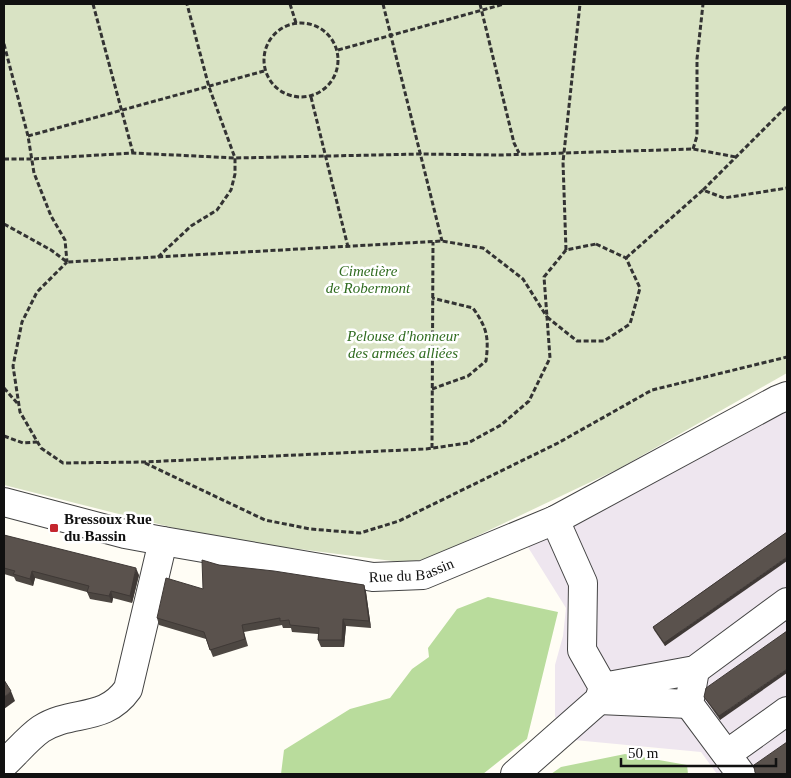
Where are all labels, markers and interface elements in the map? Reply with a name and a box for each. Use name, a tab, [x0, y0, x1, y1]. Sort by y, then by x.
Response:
park label: Cimetière de Robermont	[326, 263, 411, 296]
park label: Pelouse d'honneur des armées alliées	[346, 328, 459, 361]
place label: Bressoux Rue du Bassin	[64, 511, 152, 544]
marker: Bressoux Rue du Bassin	[48, 522, 60, 534]
street label: Rue du Bassin	[368, 555, 457, 585]
scale bar	[621, 736, 776, 768]
text: 50 m	[628, 745, 659, 761]

